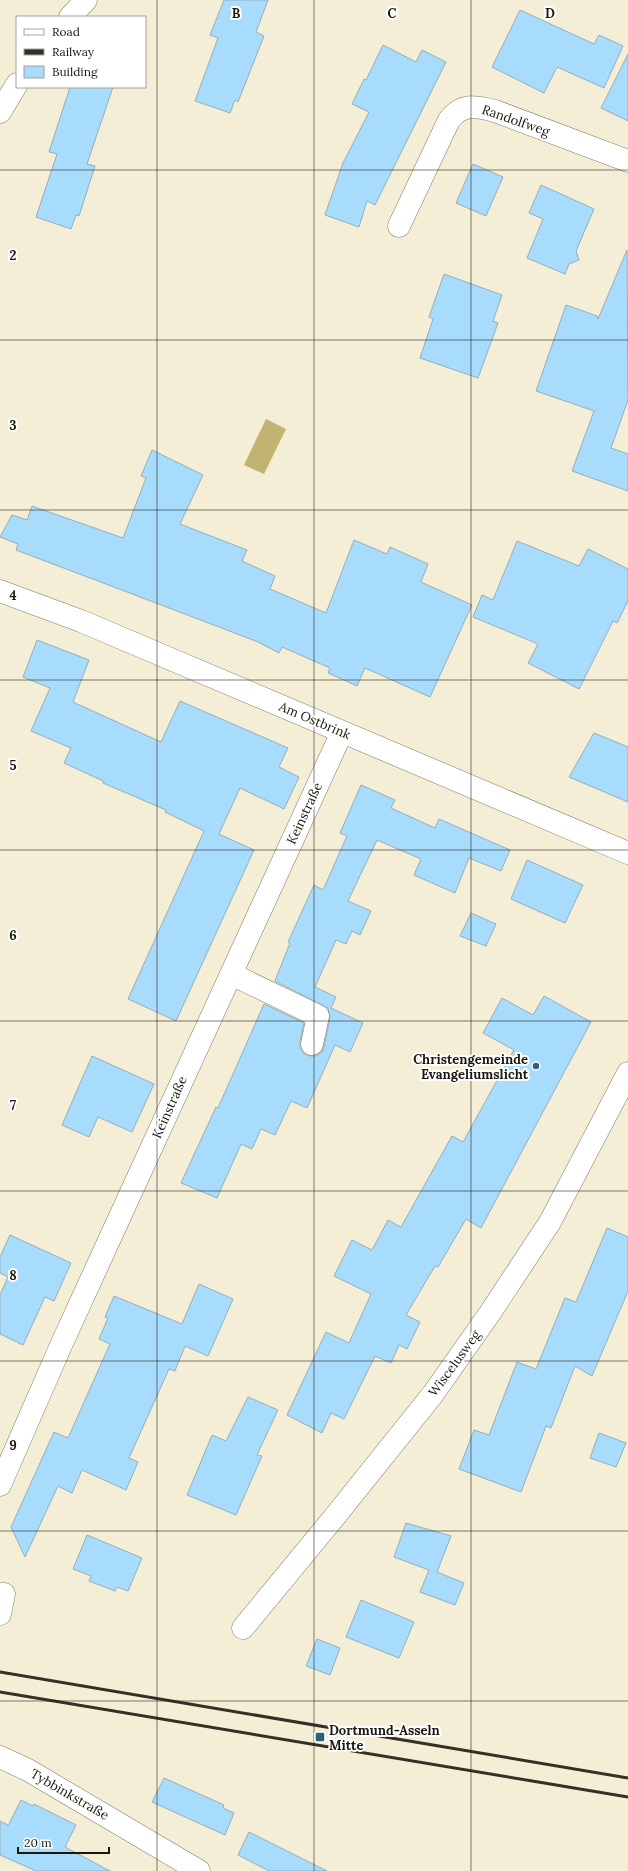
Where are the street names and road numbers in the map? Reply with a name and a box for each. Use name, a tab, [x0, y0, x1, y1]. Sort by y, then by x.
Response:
street label: Randolfweg	[480, 101, 553, 140]
street label: Am Ostbrink	[275, 697, 353, 743]
street label: Keinstraße	[283, 779, 326, 847]
street label: Keinstraße	[148, 1073, 191, 1141]
street label: Wiscelusweg	[425, 1326, 485, 1400]
street label: Tybbinkstraße	[27, 1765, 112, 1824]

